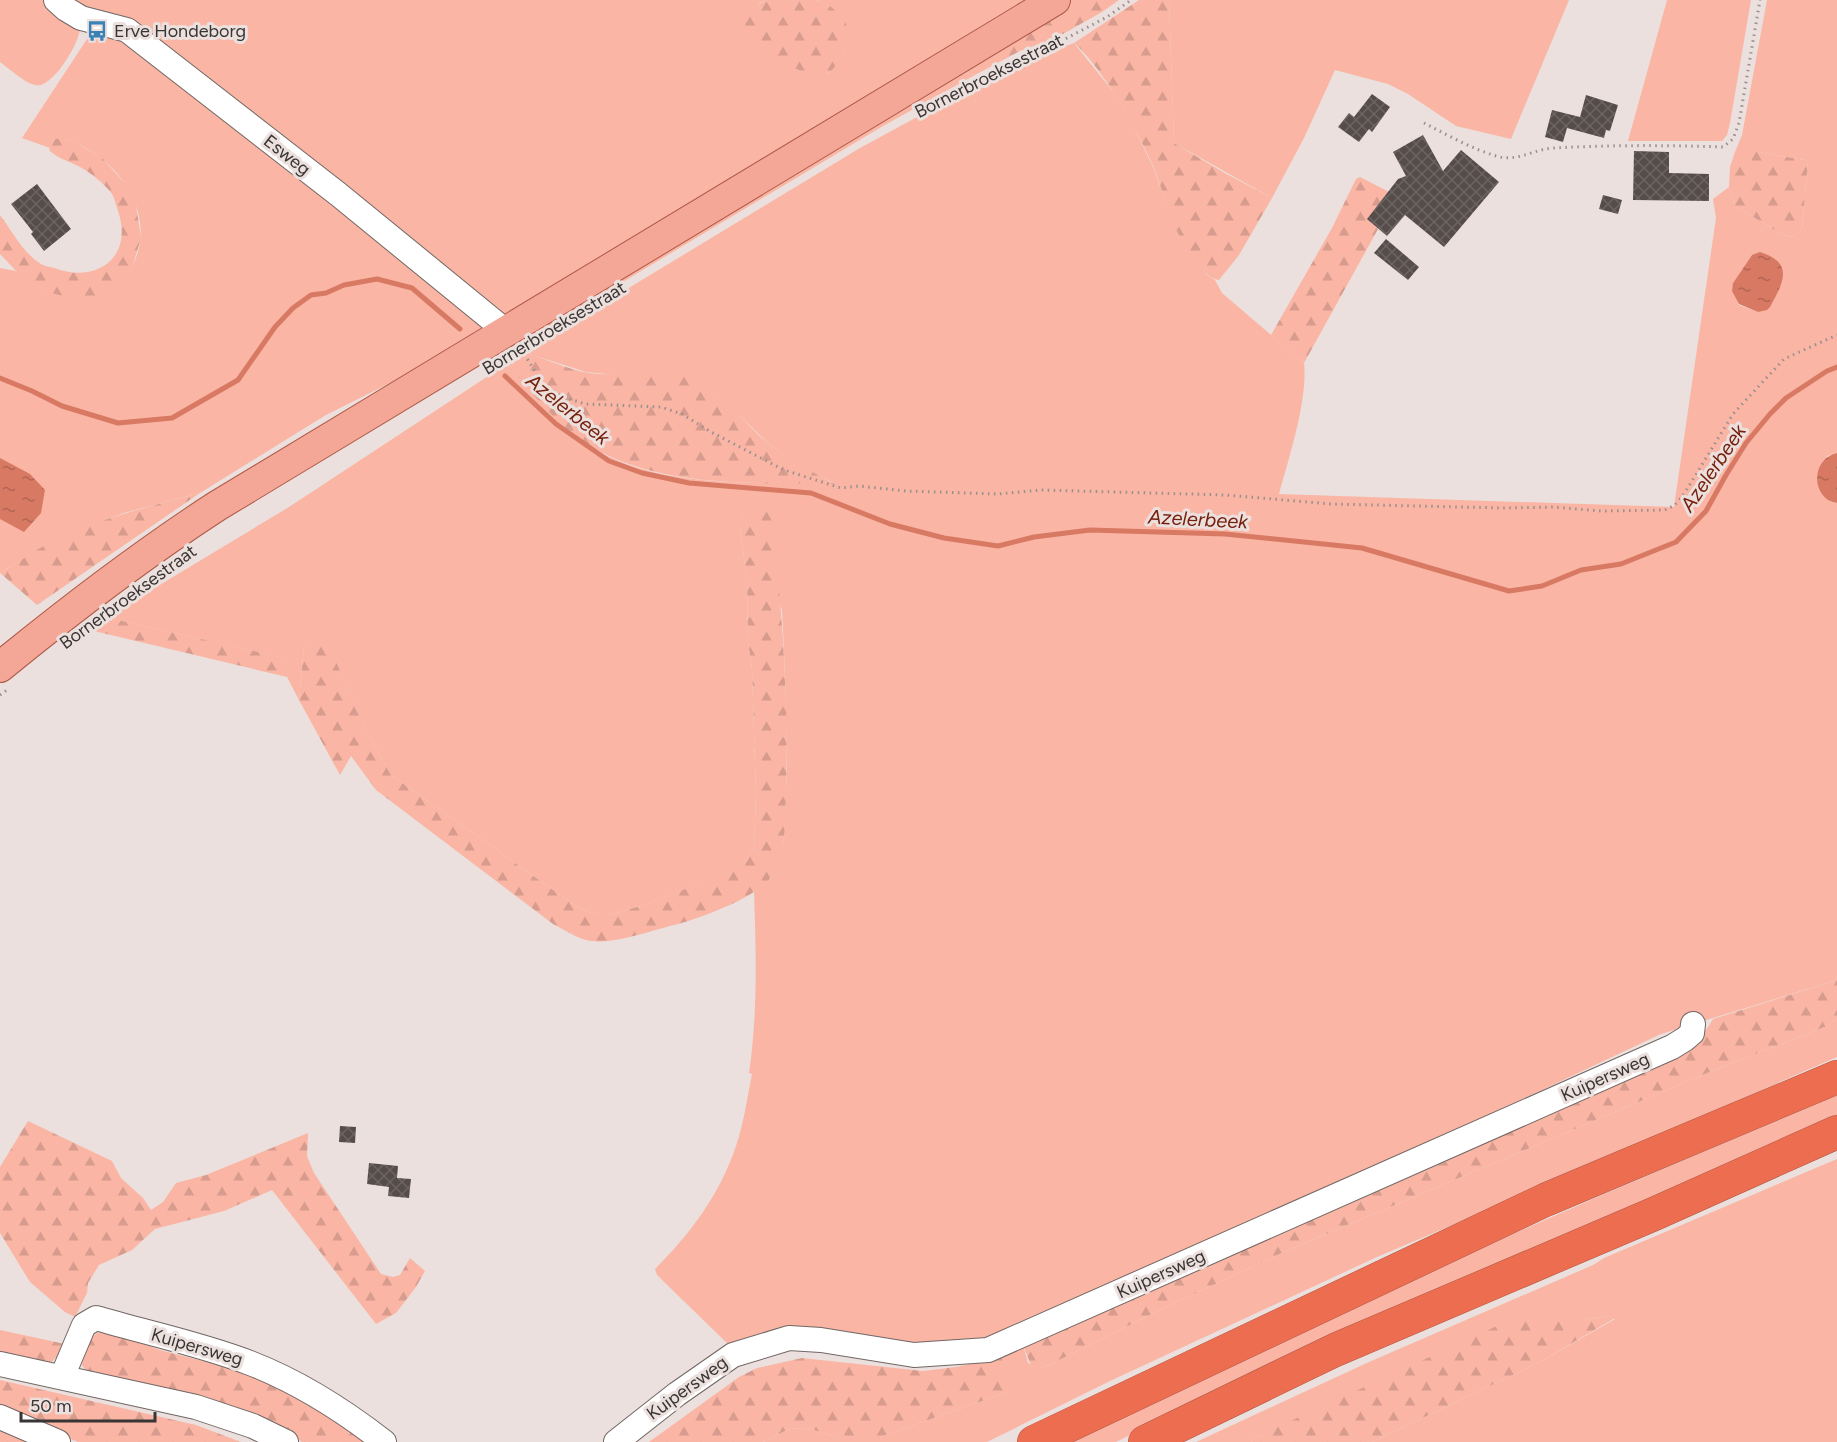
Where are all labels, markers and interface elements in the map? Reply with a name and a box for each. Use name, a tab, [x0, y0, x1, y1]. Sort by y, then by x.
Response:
bus stop icon: Erve Hondeborg	[85, 19, 109, 43]
place label: Erve Hondeborg	[114, 20, 246, 42]
street label: Bornerbroeksestraat	[911, 29, 1067, 123]
street label: Esweg	[259, 130, 315, 180]
street label: Bornerbroeksestraat	[478, 276, 630, 380]
water label: Azelerbeek	[521, 368, 615, 451]
water label: Azelerbeek	[1675, 419, 1752, 517]
water label: Azelerbeek	[1146, 504, 1250, 534]
street label: Bornerbroeksestraat	[55, 540, 201, 654]
street label: Kuipersweg	[1557, 1048, 1653, 1106]
street label: Kuipersweg	[1113, 1245, 1209, 1303]
street label: Kuipersweg	[149, 1323, 245, 1371]
street label: Kuipersweg	[642, 1351, 732, 1425]
scale bar	[21, 1385, 154, 1423]
text: 50 m	[30, 1395, 72, 1417]

